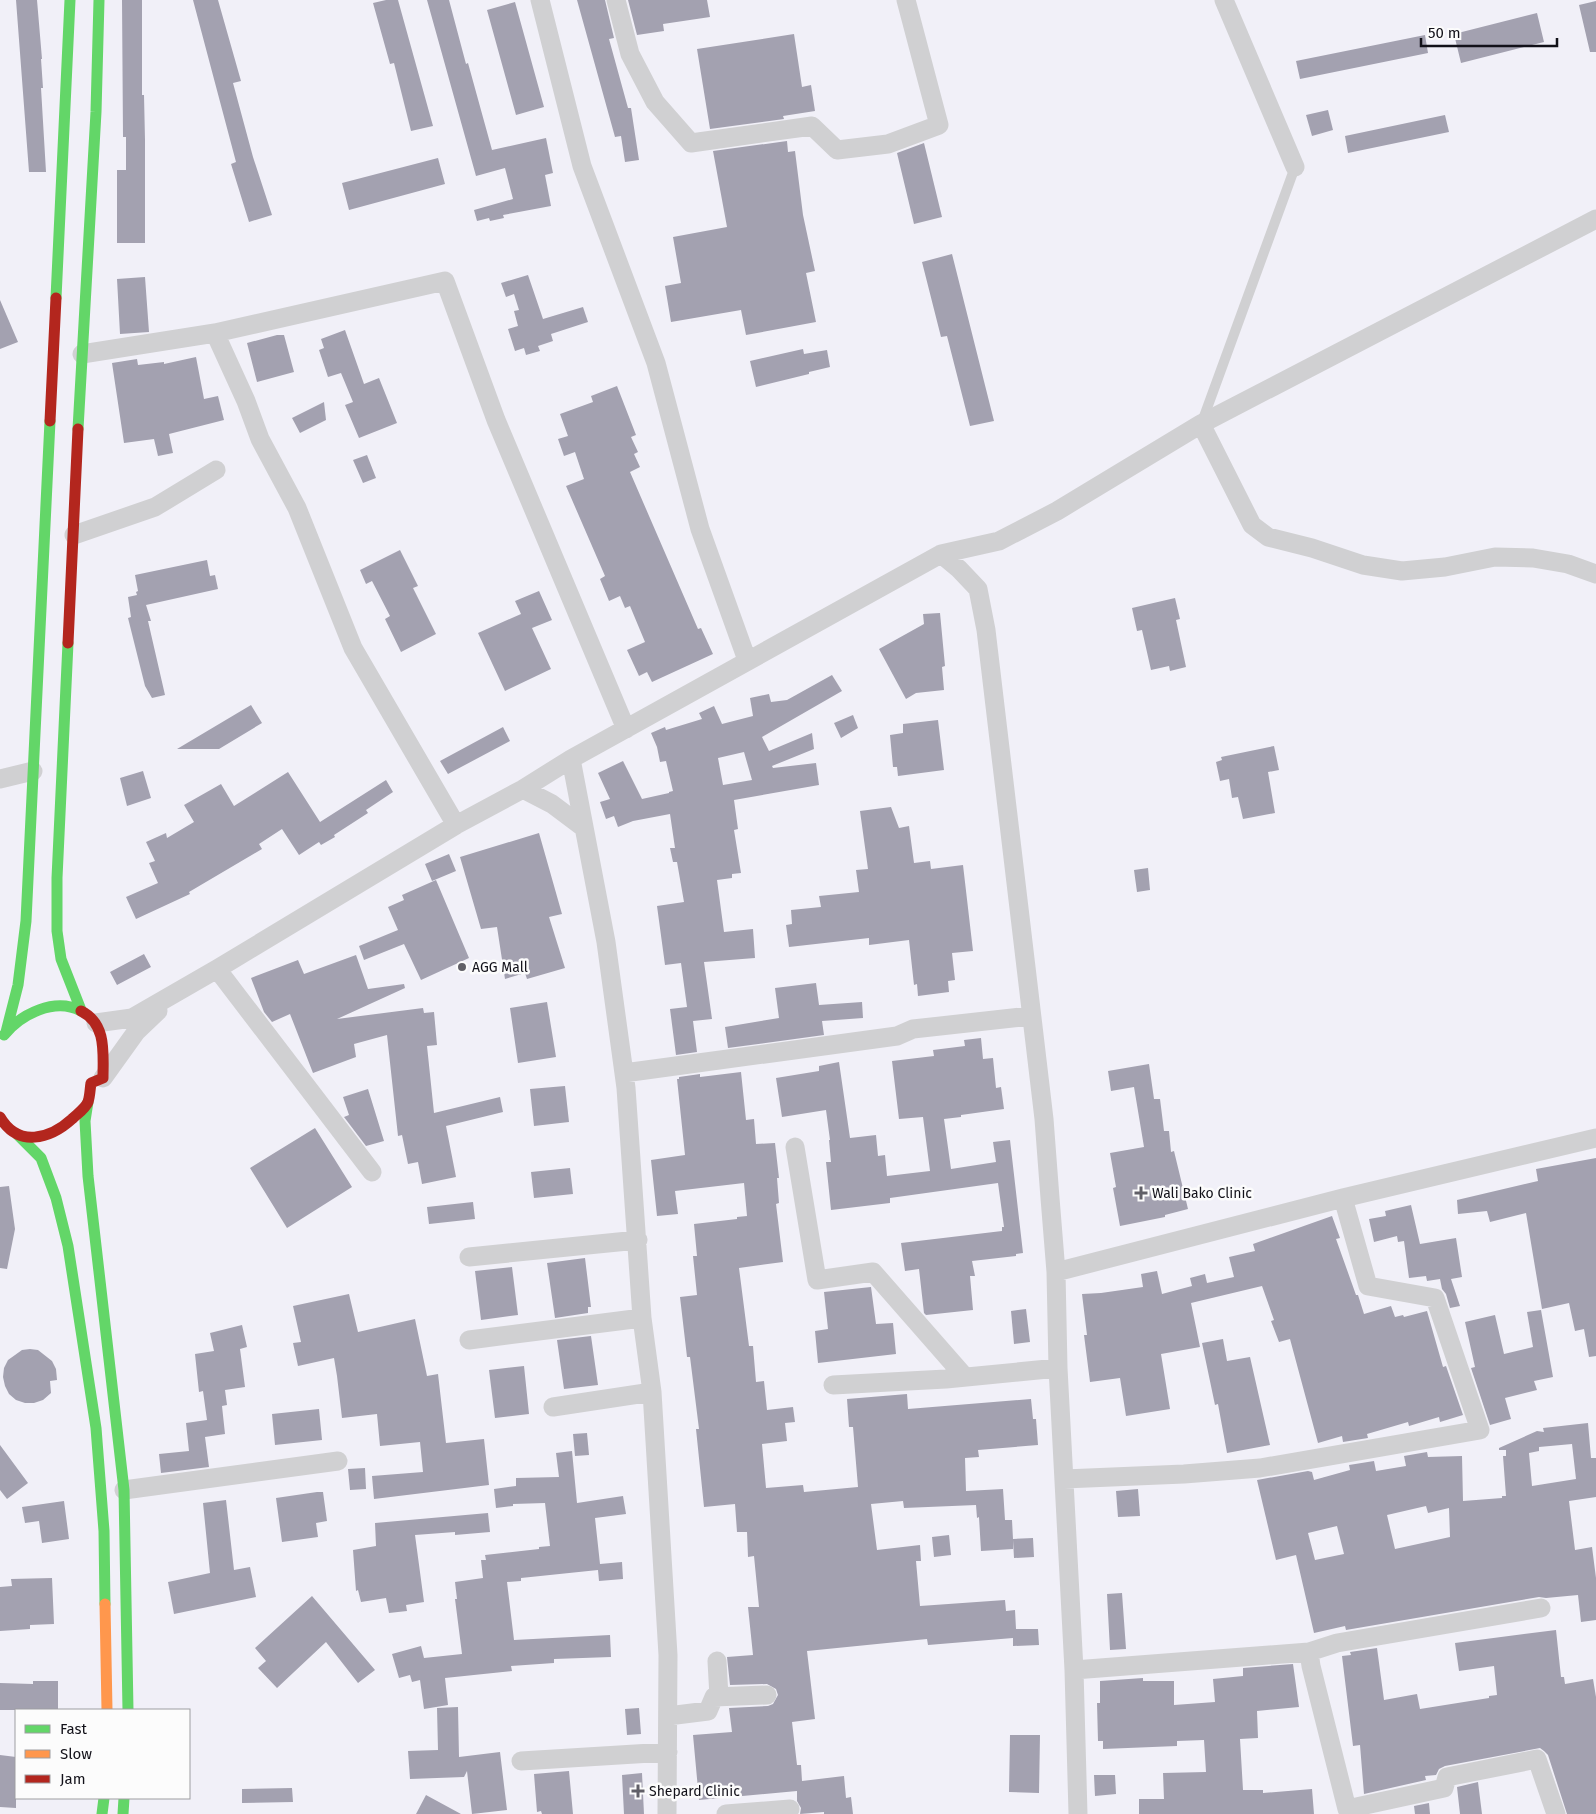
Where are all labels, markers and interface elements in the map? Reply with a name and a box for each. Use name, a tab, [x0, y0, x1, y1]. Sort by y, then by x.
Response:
scale bar	[1421, 15, 1557, 47]
text: 50 m	[1428, 24, 1461, 42]
place label: AGG Mall	[472, 959, 528, 976]
marker: AGG Mall	[456, 961, 468, 973]
place label: Wali Bako Clinic	[1152, 1185, 1252, 1202]
marker: Wali Bako Clinic	[1134, 1186, 1148, 1200]
legend	[15, 1709, 190, 1799]
text: Fast	[60, 1720, 87, 1738]
text: Slow	[60, 1745, 92, 1763]
text: Jam	[60, 1770, 86, 1788]
place label: Shepard Clinic	[649, 1783, 740, 1800]
marker: Shepard Clinic	[631, 1784, 645, 1798]

